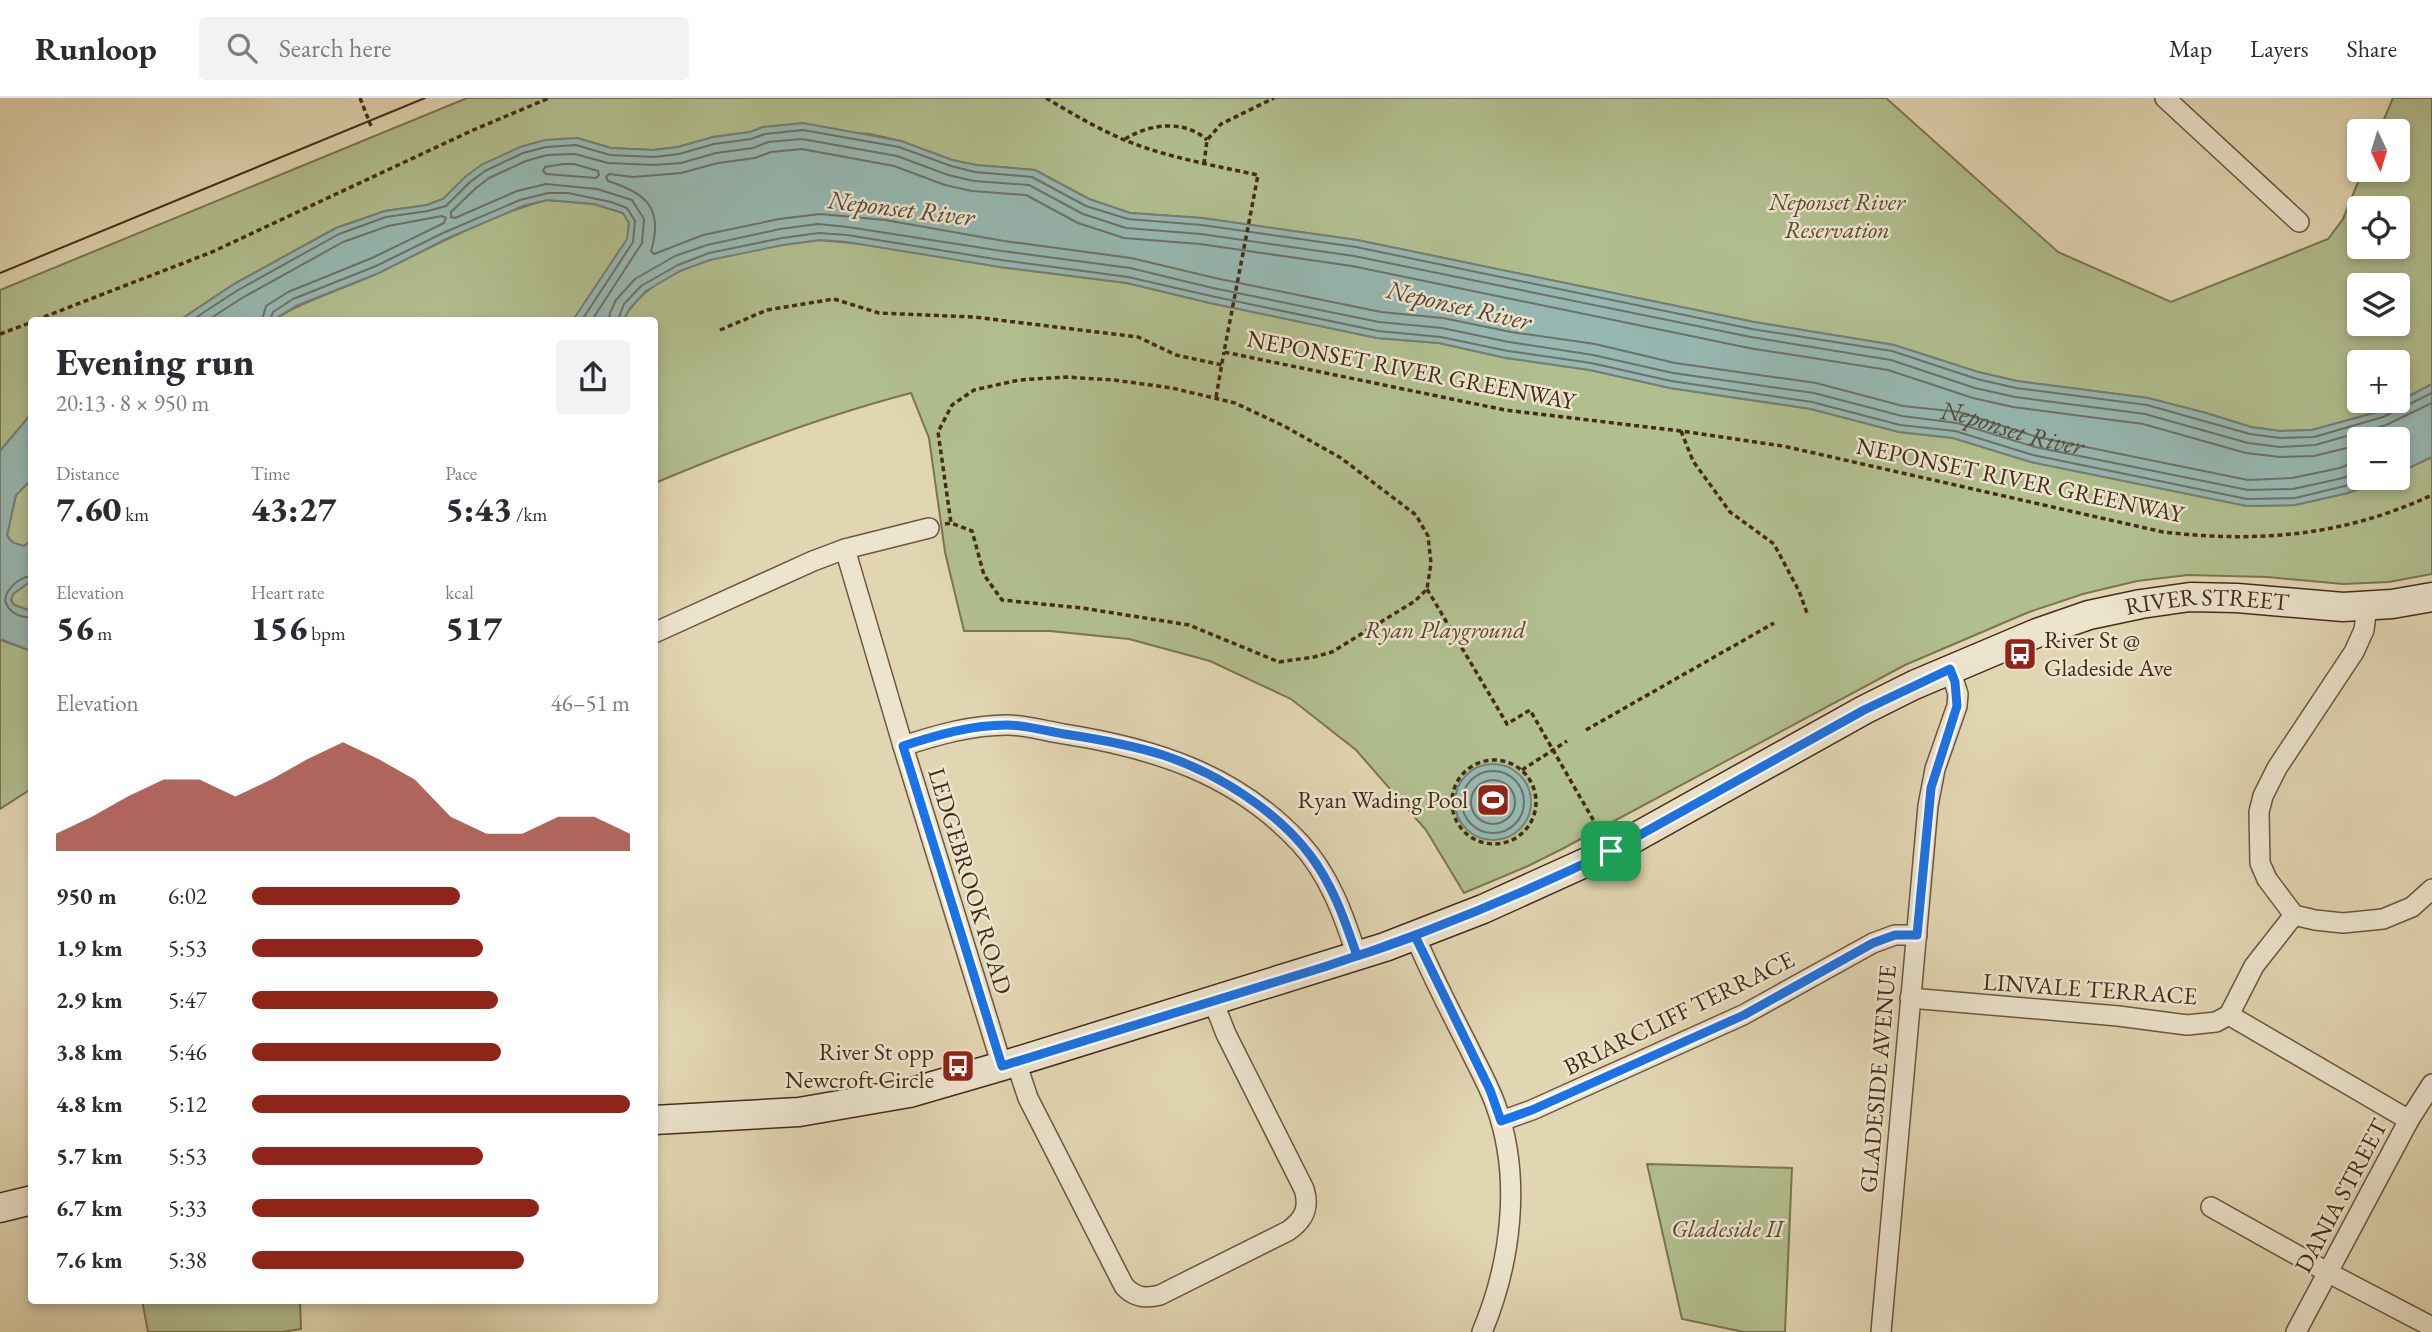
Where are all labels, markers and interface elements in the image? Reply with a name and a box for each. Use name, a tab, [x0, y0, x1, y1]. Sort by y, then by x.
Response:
search box	[199, 17, 689, 80]
text: Runloop	[35, 27, 157, 70]
icon: search	[223, 29, 261, 67]
text: Search here	[279, 31, 391, 65]
text: Map	[2169, 33, 2212, 64]
text: Layers	[2250, 33, 2309, 64]
text: Share	[2347, 33, 2397, 64]
north arrow	[2347, 119, 2410, 182]
map controls	[2347, 119, 2410, 490]
water label: Neponset River	[825, 182, 977, 234]
park label: Neponset River Reservation	[1768, 186, 1907, 245]
button: locate	[2347, 196, 2410, 259]
water label: Neponset River	[1382, 272, 1536, 338]
button: layers	[2347, 273, 2410, 336]
street label: NEPONSET RIVER GREENWAY	[1244, 322, 1579, 417]
text: Evening run	[56, 337, 254, 386]
button: share	[556, 340, 630, 414]
button: +	[2347, 350, 2410, 413]
text: 20:13 · 8 × 950 m	[56, 388, 209, 418]
water label: Neponset River	[1938, 393, 2088, 463]
button: −	[2347, 427, 2410, 490]
street label: NEPONSET RIVER GREENWAY	[1854, 430, 2188, 530]
text: Distance	[56, 461, 119, 486]
text: Time	[251, 461, 290, 486]
text: Pace	[445, 461, 477, 486]
text: 7.60	[56, 486, 122, 531]
text: 43:27	[251, 486, 336, 531]
text: 5:43	[445, 486, 512, 531]
text: km	[122, 502, 149, 527]
text: /km	[512, 502, 547, 527]
text: Elevation	[56, 580, 124, 605]
text: Heart rate	[251, 580, 324, 605]
text: kcal	[445, 580, 474, 605]
street label: RIVER STREET	[2122, 580, 2291, 622]
text: 56	[56, 605, 94, 650]
text: 156	[251, 605, 307, 650]
text: 517	[445, 605, 502, 650]
park label: Ryan Playground	[1364, 614, 1526, 645]
text: m	[94, 621, 112, 646]
text: bpm	[307, 621, 346, 646]
place label: River St @ Gladeside Ave	[2044, 624, 2172, 683]
bus stop icon: River St @ Gladeside Ave	[2001, 635, 2039, 673]
text: Elevation	[56, 688, 139, 718]
text: 46–51 m	[551, 688, 630, 718]
street label: LEDGEBROOK ROAD	[921, 764, 1020, 998]
sports icon: Ryan Wading Pool	[1474, 781, 1512, 819]
place label: Ryan Wading Pool	[1297, 784, 1468, 815]
pin	[1581, 821, 1641, 881]
icon: arrive	[1592, 832, 1630, 870]
text: 950 m	[56, 881, 117, 911]
text: 6:02	[168, 881, 207, 911]
text: 1.9 km	[56, 933, 123, 963]
text: 5:53	[168, 933, 207, 963]
street label: BRIARCLIFF TERRACE	[1558, 943, 1799, 1082]
street label: GLADESIDE AVENUE	[1852, 964, 1903, 1194]
street label: LINVALE TERRACE	[1982, 966, 2198, 1011]
text: 2.9 km	[56, 985, 123, 1015]
text: 5:47	[168, 985, 207, 1015]
place label: River St opp Newcroft Circle	[785, 1036, 934, 1095]
text: 3.8 km	[56, 1037, 123, 1067]
text: 5:46	[168, 1037, 207, 1067]
bus stop icon: River St opp Newcroft Circle	[939, 1047, 977, 1085]
text: 4.8 km	[56, 1089, 123, 1119]
text: 5:12	[168, 1089, 207, 1119]
street label: DANIA STREET	[2287, 1113, 2395, 1278]
text: 5.7 km	[56, 1141, 123, 1171]
text: 5:53	[168, 1141, 207, 1171]
text: 6.7 km	[56, 1193, 123, 1223]
text: 5:33	[168, 1193, 207, 1223]
park label: Gladeside II	[1671, 1213, 1785, 1244]
text: 7.6 km	[56, 1245, 123, 1275]
text: 5:38	[168, 1245, 207, 1275]

